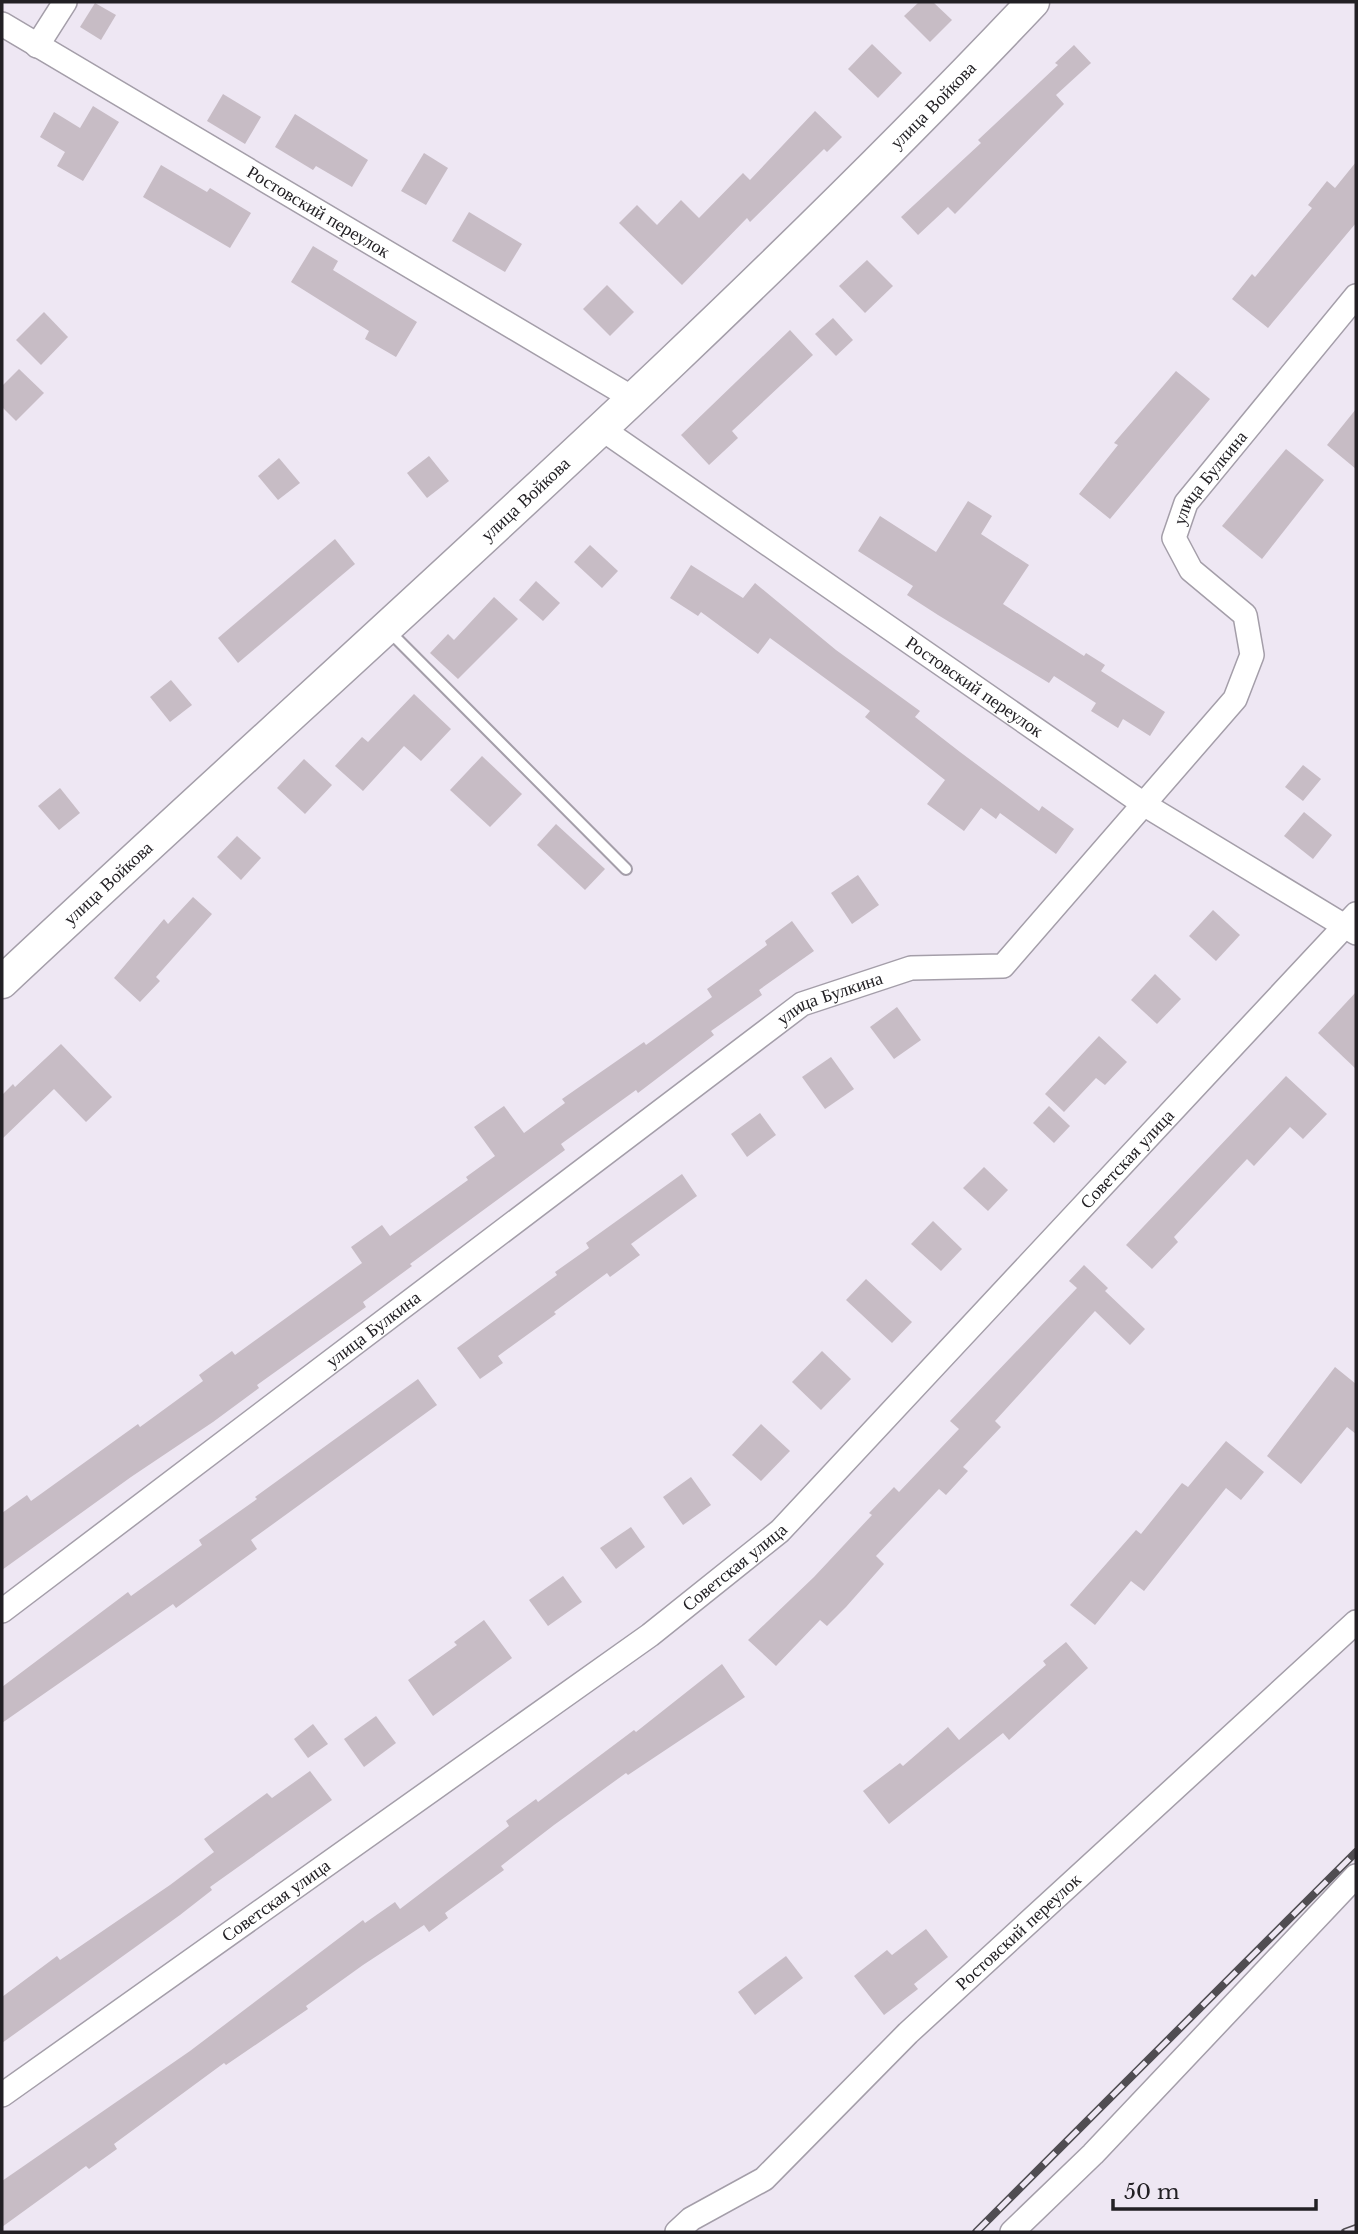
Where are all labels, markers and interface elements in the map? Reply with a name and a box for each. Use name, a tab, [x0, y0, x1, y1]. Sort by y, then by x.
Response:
street label: улица Войкова	[886, 57, 981, 154]
street label: Ростовский переулок	[243, 161, 394, 263]
street label: улица Булкина	[1168, 426, 1252, 528]
street label: улица Войкова	[476, 453, 575, 546]
street label: Ростовский переулок	[901, 632, 1048, 742]
street label: улица Войкова	[59, 837, 157, 930]
street label: улица Булкина	[773, 967, 885, 1030]
street label: Советская улица	[1076, 1105, 1179, 1213]
street label: улица Булкина	[322, 1286, 425, 1372]
street label: Советская улица	[678, 1519, 792, 1616]
street label: Советская улица	[217, 1855, 335, 1947]
street label: Ростовский переулок	[951, 1869, 1086, 1995]
scale bar	[1113, 2168, 1316, 2212]
text: 50 m	[1124, 2179, 1180, 2205]

